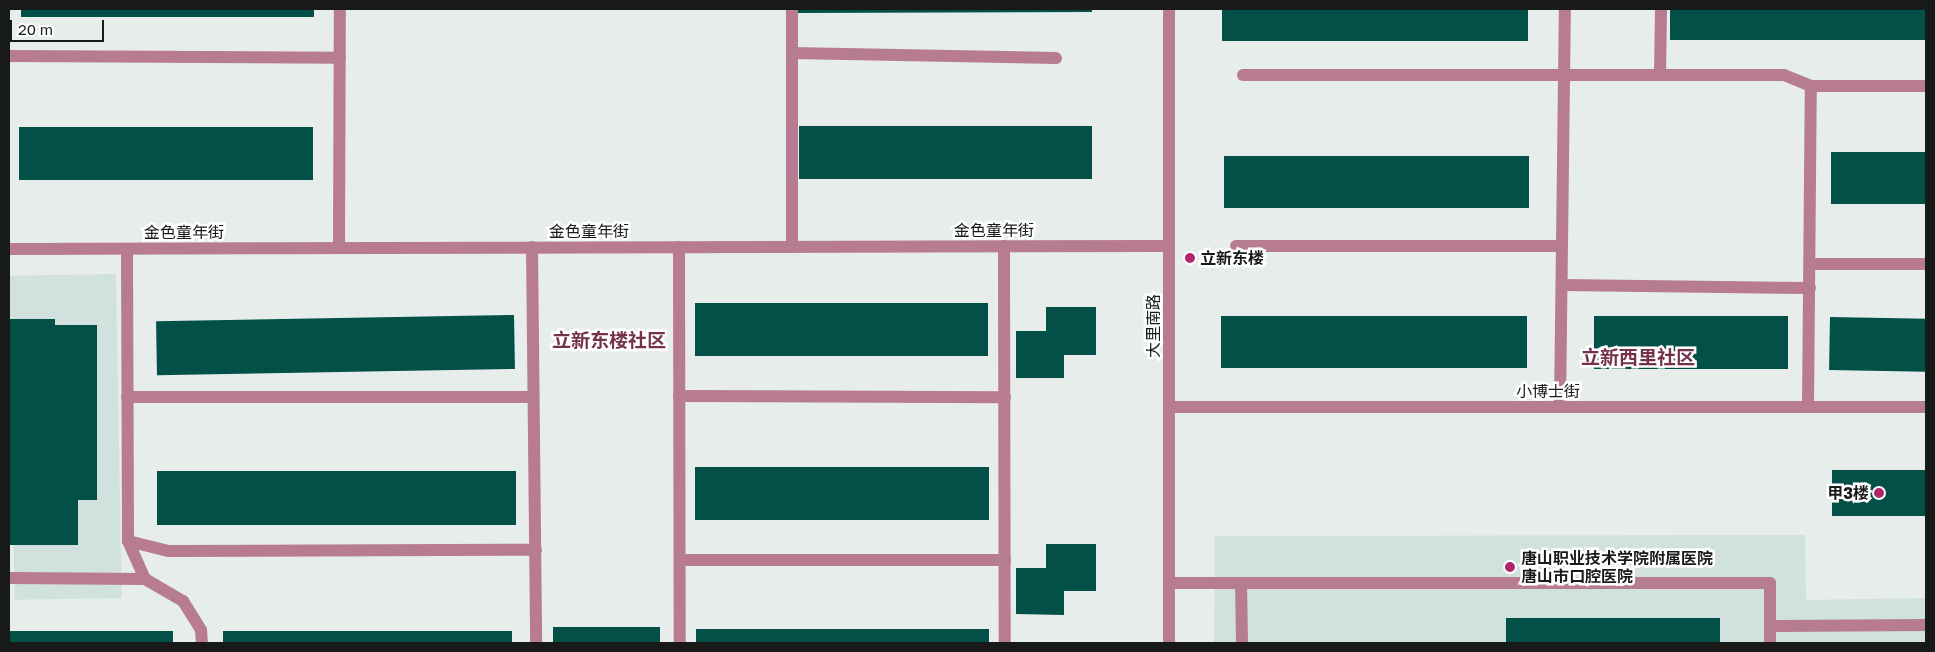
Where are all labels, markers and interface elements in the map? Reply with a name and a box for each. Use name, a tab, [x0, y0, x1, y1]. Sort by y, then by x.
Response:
scale bar	[12, 10, 106, 42]
text: 20 m	[18, 20, 53, 38]
street label: 金色童年街	[954, 220, 1034, 240]
street label: 金色童年街	[549, 221, 629, 241]
street label: 金色童年街	[144, 222, 224, 242]
place label: 立新东楼	[1200, 248, 1264, 268]
marker: 立新东楼	[1184, 252, 1196, 264]
street label: 大里南路	[1143, 294, 1163, 358]
district label: 立新东楼社区	[552, 329, 666, 351]
district label: 立新西里社区	[1581, 346, 1695, 368]
street label: 小博士街	[1516, 381, 1580, 401]
place label: 甲3楼	[1827, 483, 1869, 503]
marker: 甲3楼	[1873, 487, 1885, 499]
place label: 唐山职业技术学院附属医院 唐山市口腔医院	[1521, 548, 1713, 586]
marker: 唐山职业技术学院附属医院 唐山市口腔医院	[1503, 560, 1517, 574]

